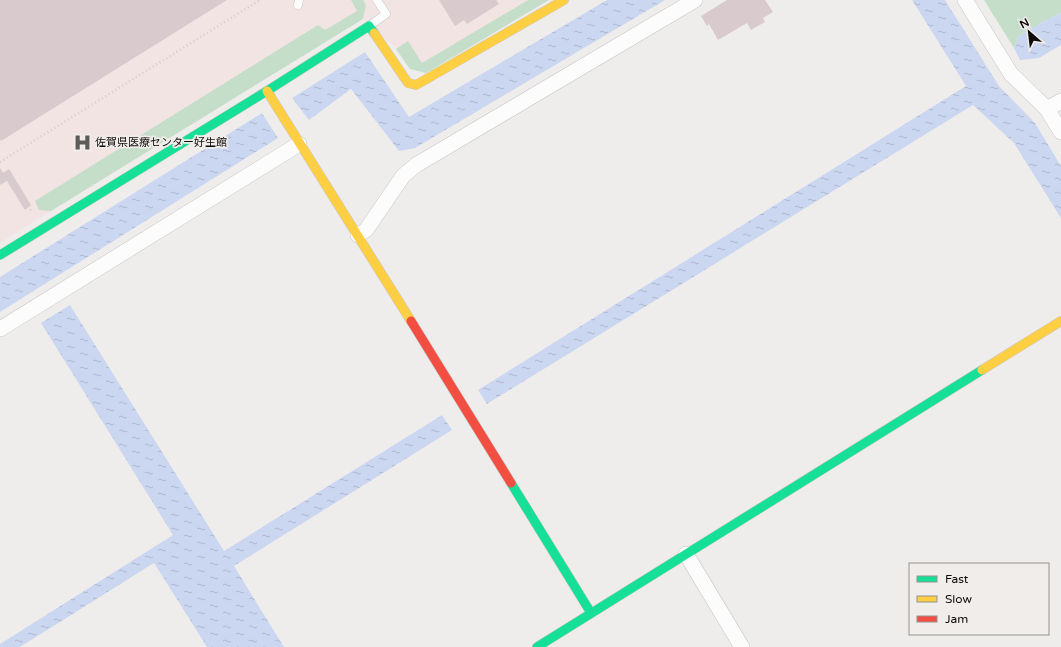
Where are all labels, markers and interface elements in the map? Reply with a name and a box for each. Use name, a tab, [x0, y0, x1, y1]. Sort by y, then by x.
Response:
north arrow	[1009, 12, 1049, 52]
text: N	[1018, 16, 1031, 31]
hospital icon: 佐賀県医療センター好生館	[72, 132, 92, 152]
place label: 佐賀県医療センター好生館	[95, 136, 227, 149]
legend	[909, 563, 1049, 635]
text: Fast	[945, 572, 969, 586]
text: Slow	[945, 592, 972, 606]
text: Jam	[945, 612, 968, 626]

